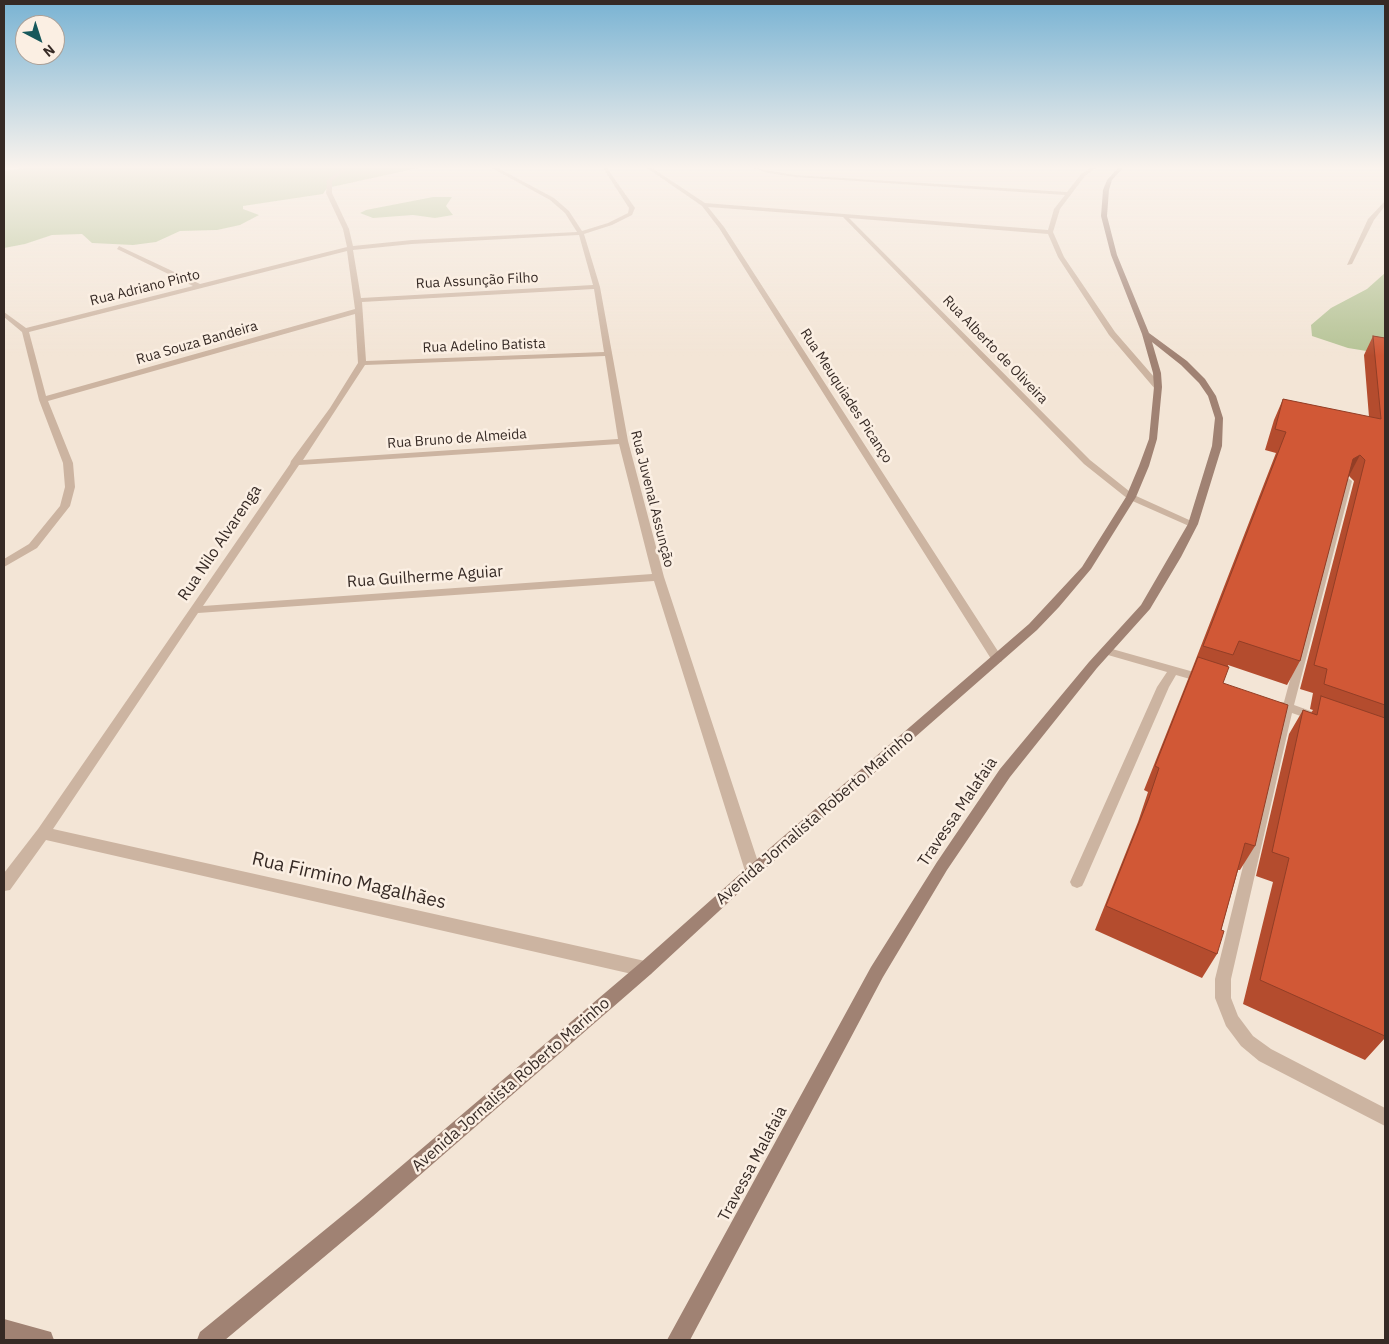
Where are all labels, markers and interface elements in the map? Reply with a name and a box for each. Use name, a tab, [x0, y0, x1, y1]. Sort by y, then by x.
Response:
north arrow	[15, 15, 65, 65]
text: N	[39, 41, 59, 61]
street label: Rua Adriano Pinto	[88, 266, 202, 310]
street label: Rua Assunção Filho	[415, 269, 539, 293]
street label: Rua Alberto de Oliveira	[939, 292, 1051, 408]
street label: Rua Souza Bandeira	[134, 318, 260, 368]
street label: Rua Meuquiades Picanço	[796, 326, 896, 466]
street label: Rua Adelino Batista	[422, 335, 546, 357]
street label: Rua Bruno de Almeida	[387, 426, 527, 452]
street label: Rua Juvenal Assunção	[627, 429, 677, 569]
street label: Rua Nilo Alvarenga	[174, 482, 266, 604]
street label: Rua Guilherme Aguiar	[346, 562, 504, 592]
street label: Avenida Jornalista Roberto Marinho	[712, 727, 918, 909]
street label: Travessa Malafaia	[914, 754, 1002, 870]
street label: Rua Firmino Magalhães	[250, 848, 448, 914]
street label: Avenida Jornalista Roberto Marinho	[408, 994, 614, 1176]
street label: Travessa Malafaia	[715, 1103, 791, 1225]

